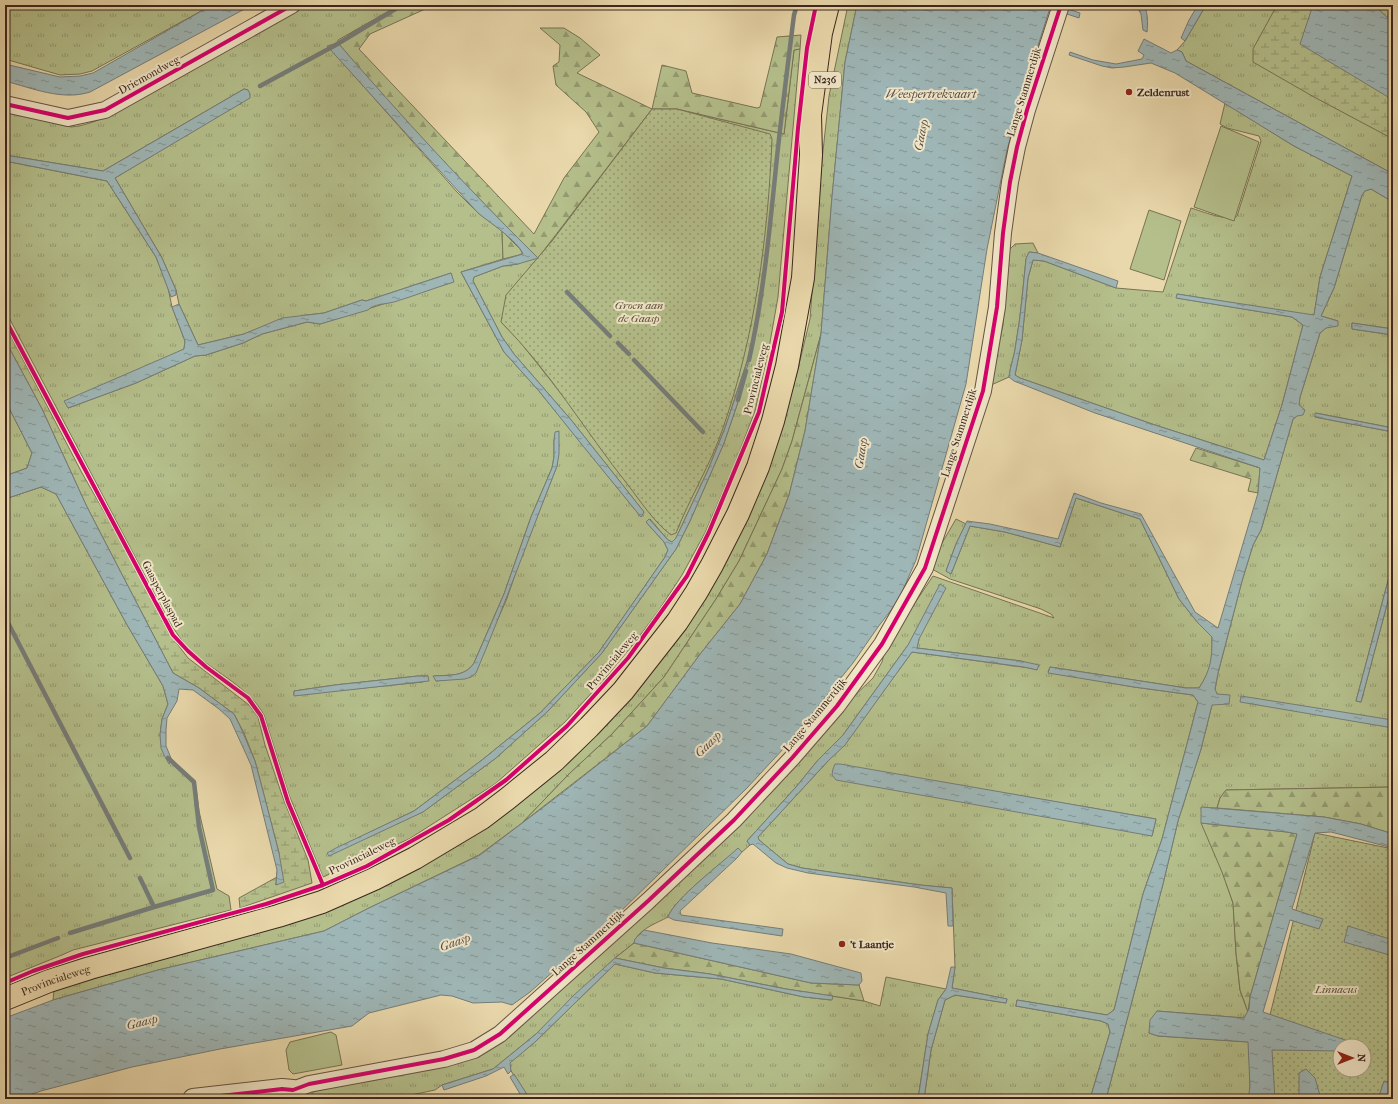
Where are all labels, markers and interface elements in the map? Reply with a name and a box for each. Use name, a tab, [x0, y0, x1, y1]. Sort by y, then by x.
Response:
street label: Lange Stammerdijk	[1004, 46, 1044, 138]
street label: Driemondweg	[116, 53, 182, 97]
road number: N236	[809, 72, 841, 88]
place label: Zeldenrust	[1137, 86, 1191, 99]
water label: Weespertrekvaart	[886, 87, 977, 101]
marker: Zeldenrust	[1124, 87, 1134, 97]
water label: Gaasp	[911, 118, 931, 152]
park label: Groen aan de Gaasp	[615, 299, 663, 325]
street label: Provincialeweg	[741, 342, 771, 416]
street label: Lange Stammerdijk	[939, 387, 980, 479]
water label: Gaasp	[851, 436, 871, 470]
street label: Gaasperplaspad	[139, 559, 185, 630]
street label: Provincialeweg	[584, 629, 640, 693]
street label: Lange Stammerdijk	[780, 675, 850, 755]
water label: Gaasp	[692, 728, 724, 760]
street label: Provincialeweg	[327, 834, 398, 878]
street label: Lange Stammerdijk	[549, 907, 627, 979]
water label: Gaasp	[438, 930, 472, 954]
place label: 't Laantje	[850, 938, 894, 951]
marker: 't Laantje	[837, 939, 847, 949]
street label: Provincialeweg	[19, 962, 92, 998]
park label: Linnaeus	[1314, 983, 1358, 996]
water label: Gaasp	[125, 1011, 159, 1033]
north arrow	[1332, 1038, 1372, 1078]
text: N	[1355, 1054, 1368, 1063]

